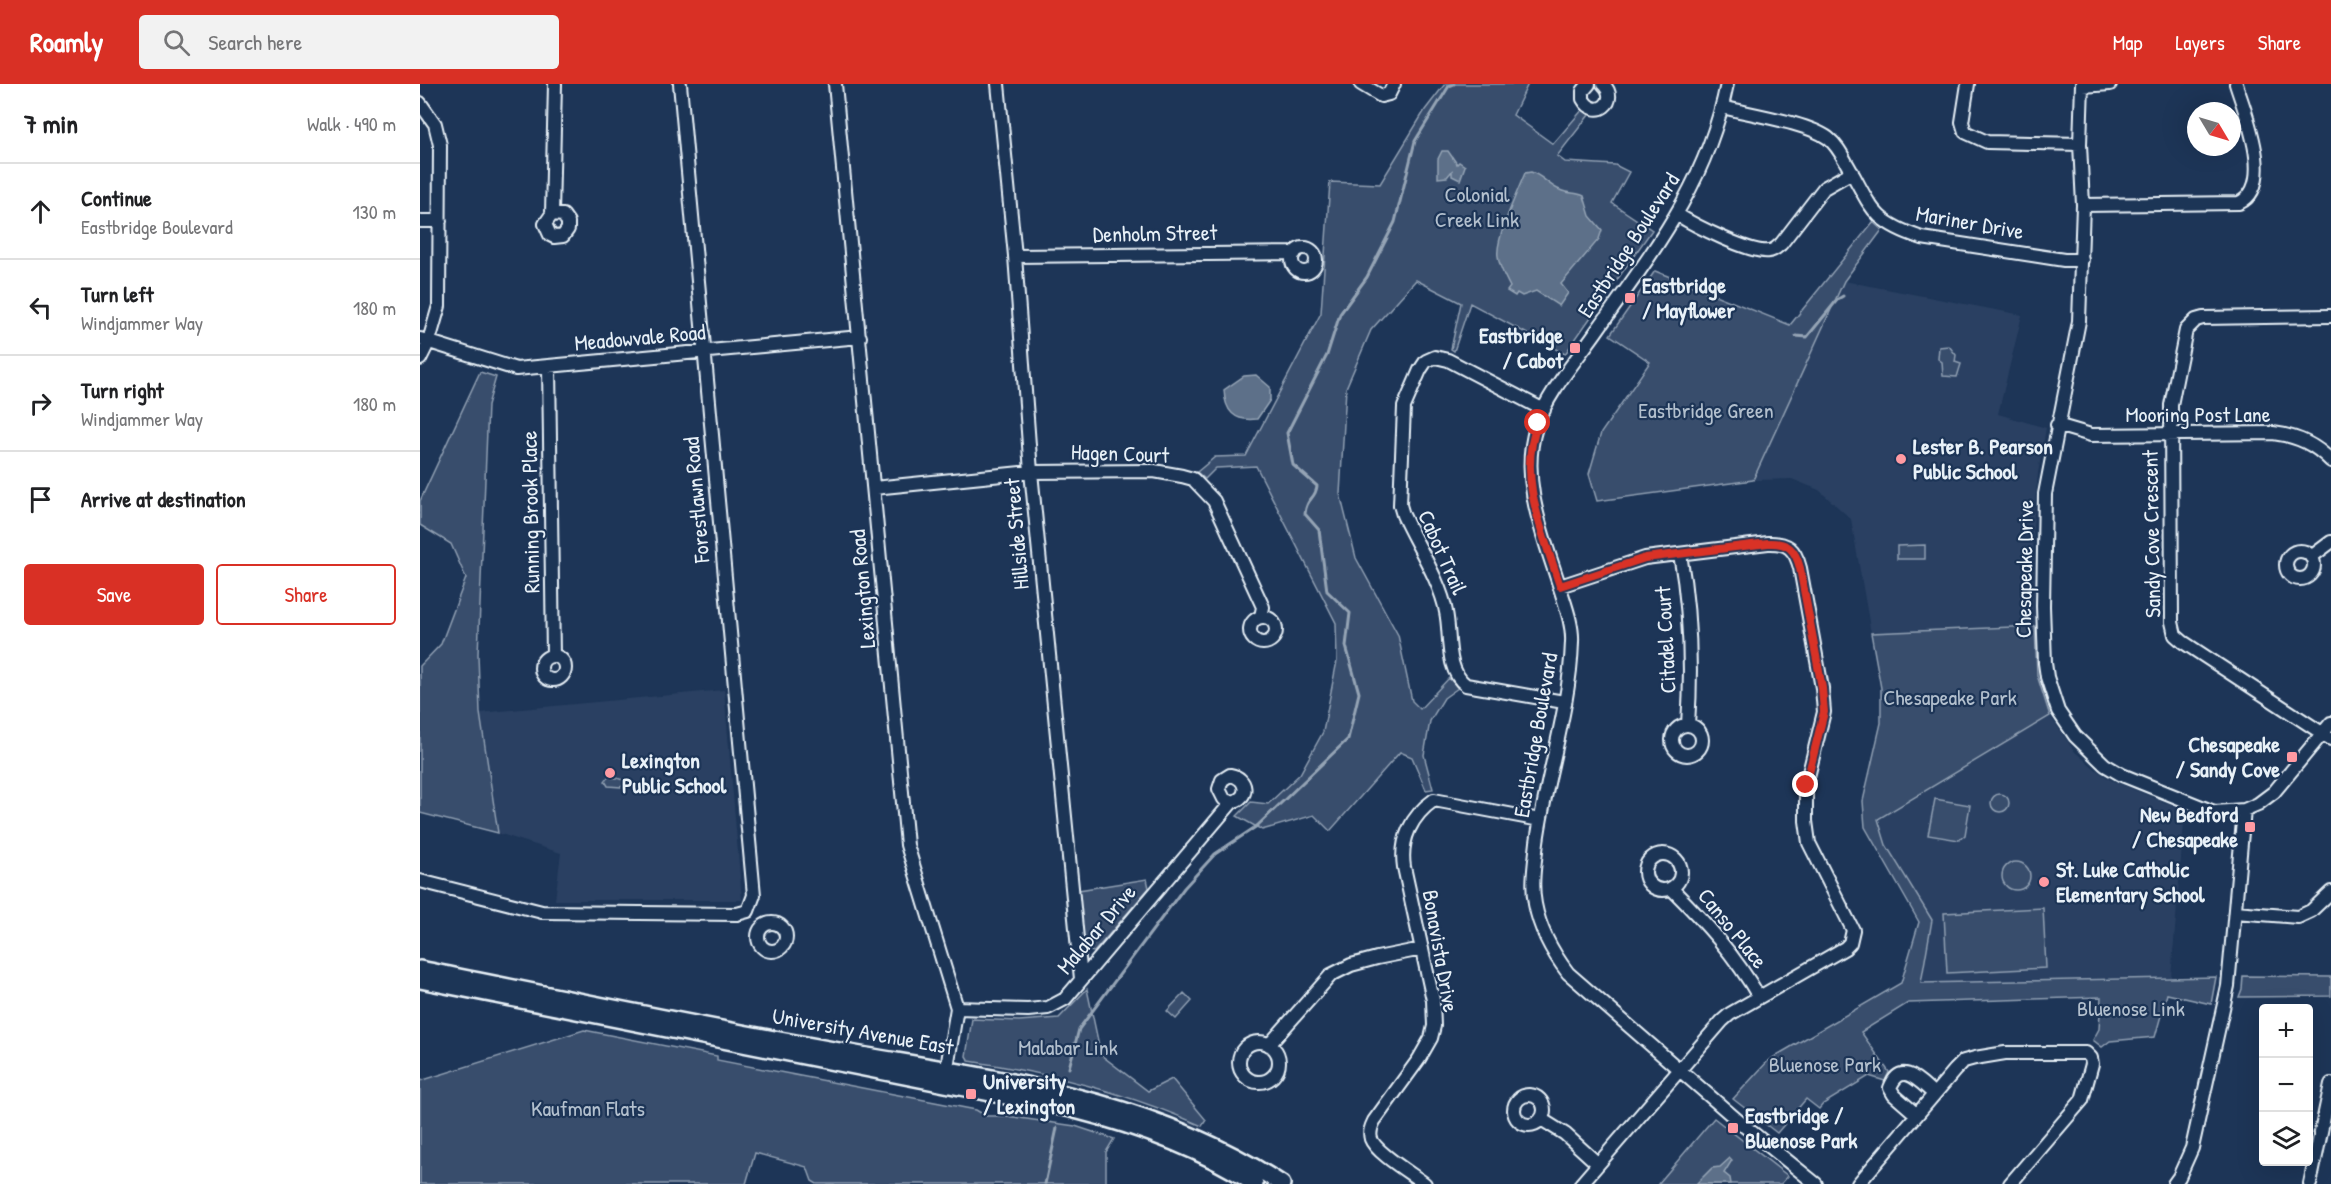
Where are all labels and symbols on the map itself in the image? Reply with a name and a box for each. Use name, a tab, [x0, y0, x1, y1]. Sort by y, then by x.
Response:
north arrow	[2187, 102, 2241, 156]
street label: Eastbridge Boulevard	[1570, 166, 1686, 323]
park label: Colonial Creek Link	[1435, 179, 1519, 234]
street label: Mariner Drive	[1914, 198, 2026, 246]
street label: Denholm Street	[1093, 217, 1218, 249]
place label: Eastbridge / Mayflower	[1642, 270, 1735, 326]
marker: Eastbridge / Mayflower	[1623, 291, 1637, 305]
street label: Meadowvale Road	[573, 316, 707, 358]
place label: Eastbridge / Cabot	[1479, 320, 1564, 375]
marker: Eastbridge / Cabot	[1568, 341, 1582, 355]
park label: Eastbridge Green	[1638, 395, 1774, 425]
street label: Mooring Post Lane	[2125, 399, 2271, 429]
route start	[1524, 409, 1550, 435]
street label: Running Brook Place	[514, 430, 546, 593]
place label: Lester B. Pearson Public School	[1913, 431, 2053, 486]
street label: Forestlawn Road	[676, 435, 717, 565]
street label: Hagen Court	[1070, 436, 1170, 470]
street label: Sandy Cove Crescent	[2135, 449, 2167, 618]
marker: Lester B. Pearson Public School	[1894, 452, 1908, 466]
street label: Hillside Street	[996, 477, 1036, 591]
street label: Chesapeake Drive	[2008, 499, 2040, 638]
street label: Cabot Trail	[1411, 505, 1475, 599]
street label: Lexington Road	[842, 528, 882, 650]
street label: Citadel Court	[1647, 585, 1683, 694]
street label: Eastbridge Boulevard	[1506, 650, 1564, 820]
park label: Chesapeake Park	[1883, 682, 2017, 712]
place label: Chesapeake / Sandy Cove	[2176, 729, 2280, 785]
place label: Lexington Public School	[622, 745, 727, 800]
marker: Chesapeake / Sandy Cove	[2285, 750, 2299, 764]
marker: Lexington Public School	[603, 766, 617, 780]
route end	[1792, 771, 1818, 797]
place label: New Bedford / Chesapeake	[2132, 799, 2238, 855]
marker: New Bedford / Chesapeake	[2243, 820, 2257, 834]
place label: St. Luke Catholic Elementary School	[2056, 854, 2206, 910]
marker: St. Luke Catholic Elementary School	[2037, 875, 2051, 889]
street label: Malabar Drive	[1050, 877, 1143, 980]
street label: Canso Place	[1691, 882, 1775, 975]
street label: Bonavista Drive	[1416, 888, 1467, 1015]
park label: Bluenose Link	[2077, 993, 2185, 1023]
street label: University Avenue East	[770, 1000, 956, 1062]
park label: Malabar Link	[1018, 1032, 1118, 1062]
park label: Bluenose Park	[1769, 1049, 1881, 1079]
place label: University / Lexington	[983, 1066, 1075, 1122]
marker: University / Lexington	[964, 1087, 978, 1101]
park label: Kaufman Flats	[531, 1093, 645, 1123]
place label: Eastbridge / Bluenose Park	[1745, 1100, 1858, 1155]
marker: Eastbridge / Bluenose Park	[1726, 1121, 1740, 1135]

